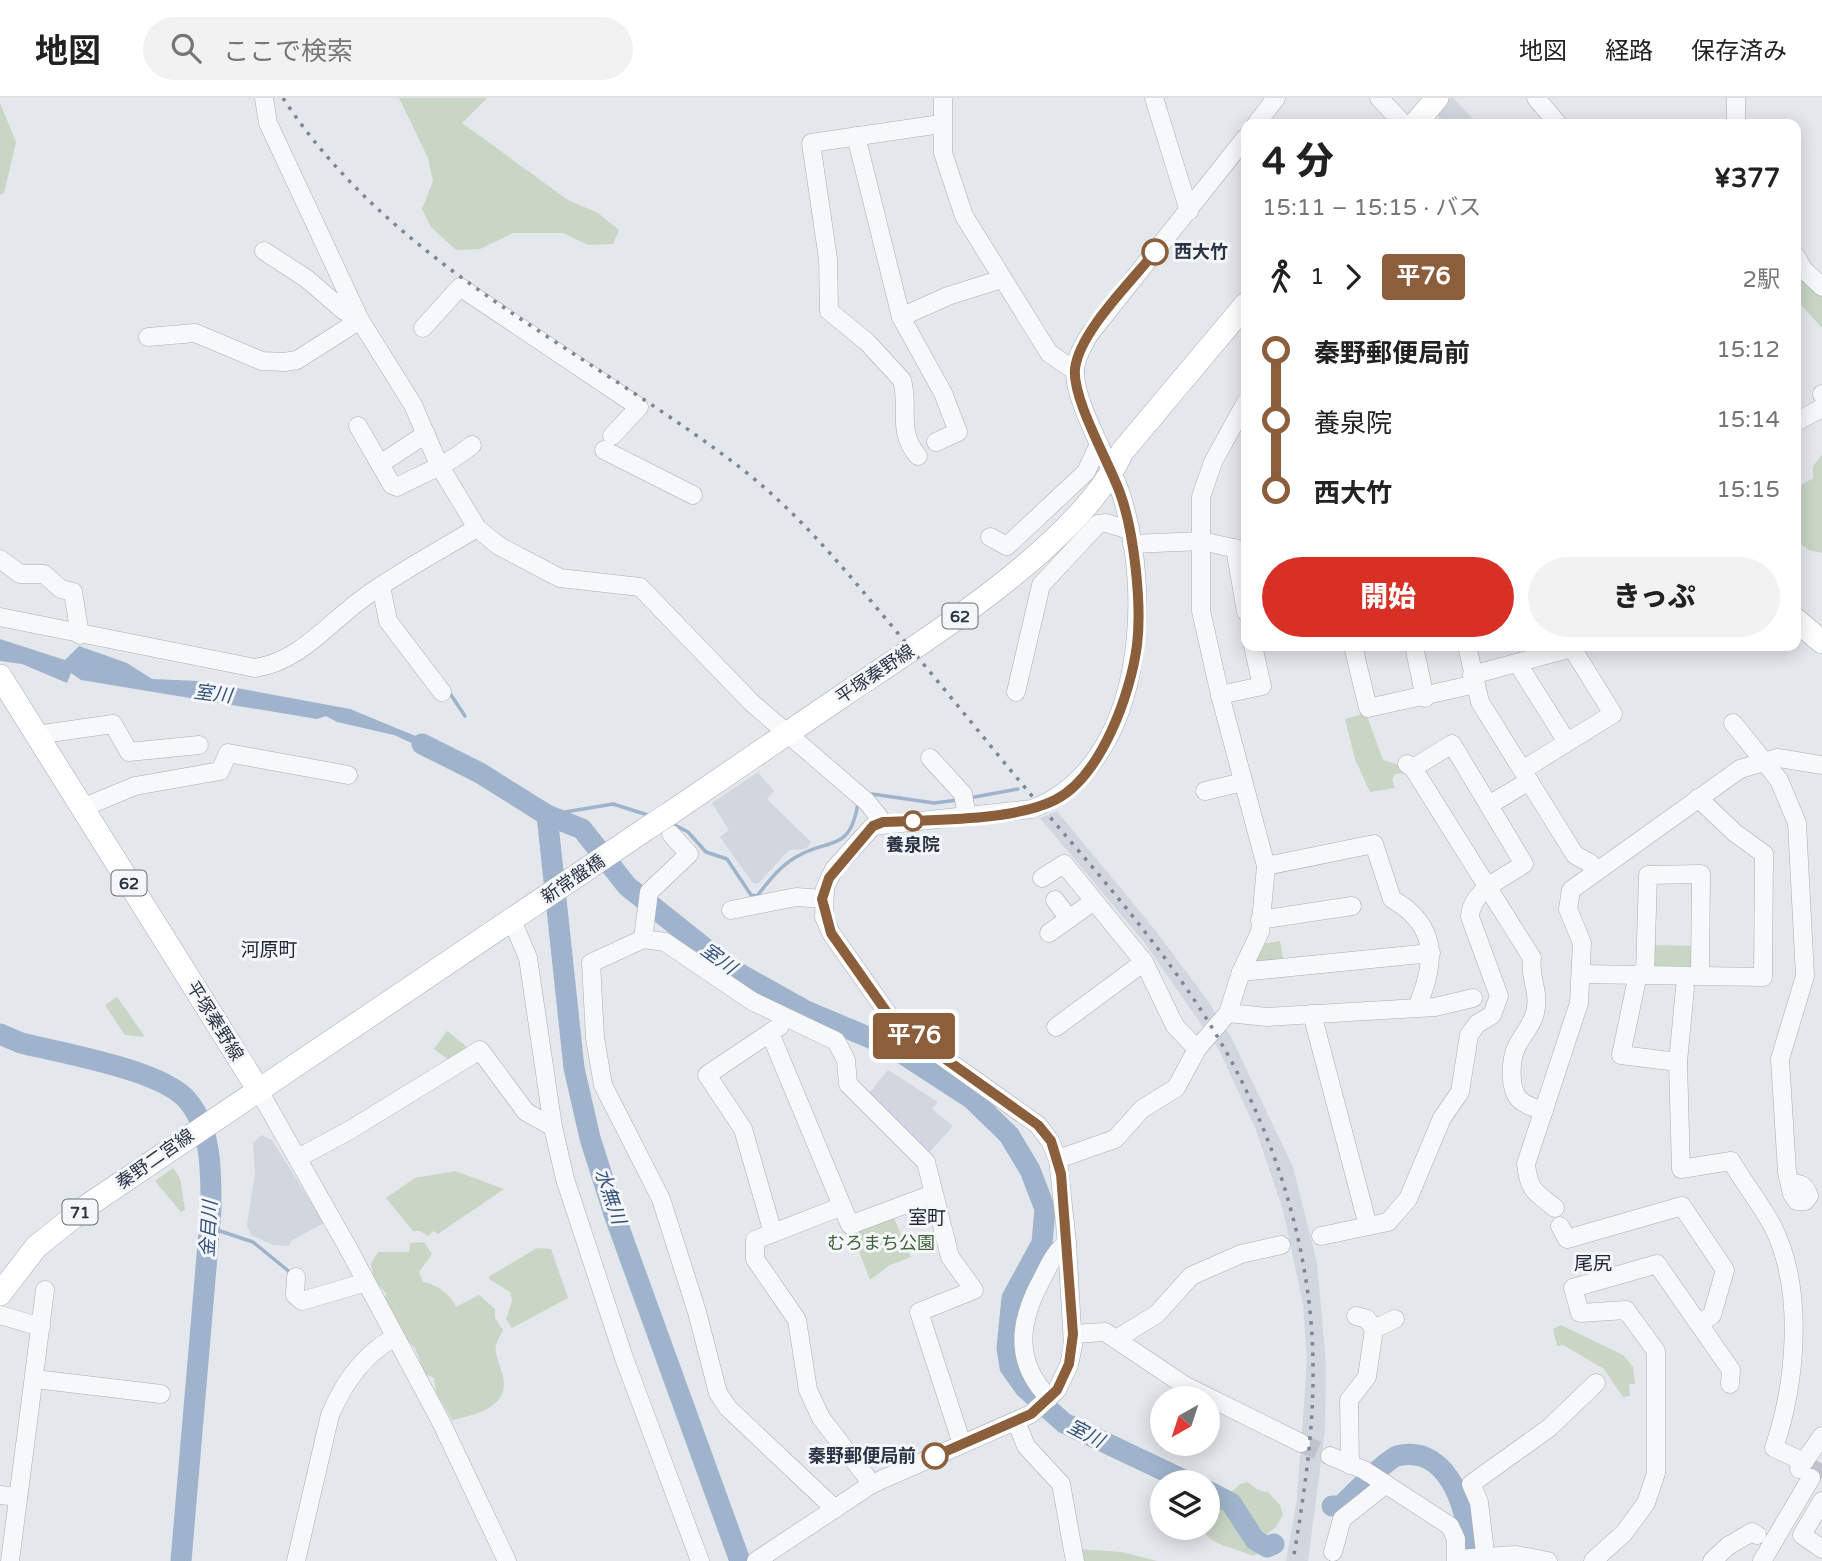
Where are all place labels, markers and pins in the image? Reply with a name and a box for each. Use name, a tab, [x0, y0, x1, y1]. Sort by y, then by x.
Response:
marker: 西大竹	[1142, 239, 1168, 265]
place label: 西大竹	[1174, 241, 1228, 263]
marker: 養泉院	[903, 811, 923, 831]
place label: 養泉院	[886, 834, 940, 856]
marker: 秦野郵便局前	[922, 1443, 948, 1469]
place label: 秦野郵便局前	[808, 1445, 916, 1467]

